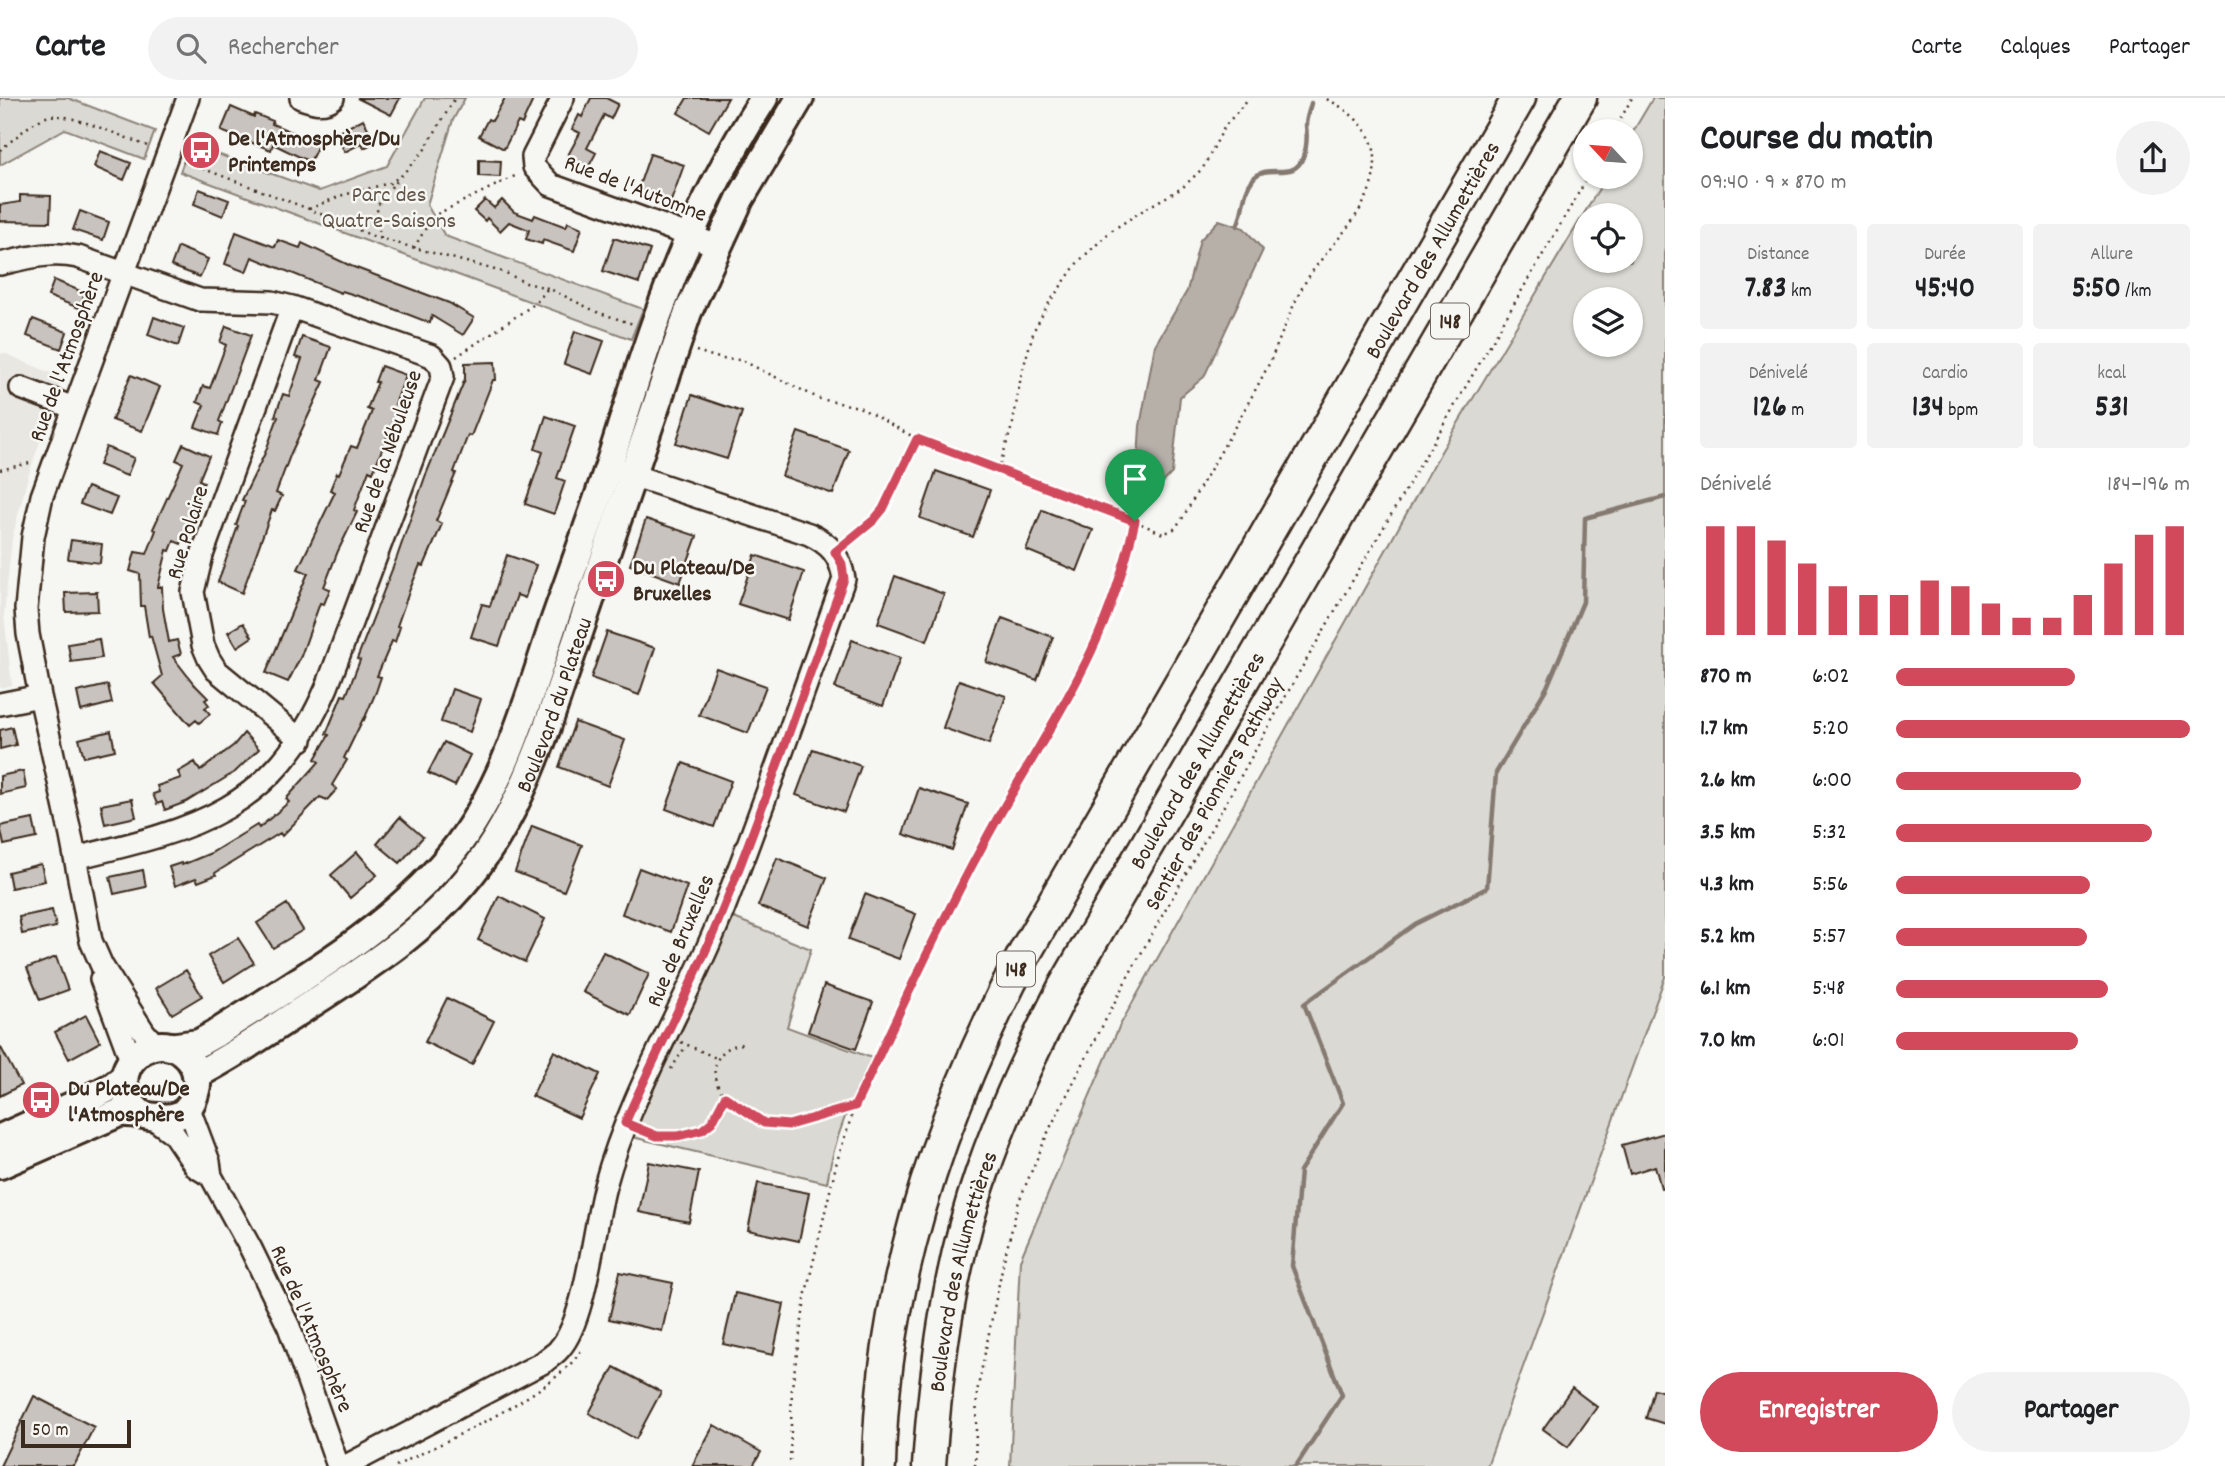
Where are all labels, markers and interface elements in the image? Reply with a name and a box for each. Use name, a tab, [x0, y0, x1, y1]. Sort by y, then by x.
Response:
search box	[148, 17, 638, 80]
text: Carte	[35, 25, 106, 72]
icon: search	[172, 29, 210, 67]
text: Rechercher	[228, 30, 339, 67]
text: Carte	[1911, 31, 1962, 65]
text: Calques	[2000, 31, 2071, 65]
text: Partager	[2109, 31, 2190, 65]
text: Course du matin	[1700, 113, 1933, 168]
north arrow	[1573, 119, 1643, 189]
map controls	[1573, 119, 1643, 357]
button: share	[2116, 121, 2190, 195]
place label: De l'Atmosphère/Du Printemps	[228, 124, 400, 183]
bus stop icon: De l'Atmosphère/Du Printemps	[180, 129, 222, 171]
street label: Boulevard des Allumettières	[1359, 136, 1511, 366]
street label: Rue de l'Automne	[559, 148, 711, 233]
text: 09:40 · 9 × 870 m	[1700, 167, 1846, 200]
park label: Parc des Quatre-Saisons	[322, 180, 456, 239]
button: locate	[1573, 203, 1643, 273]
text: Distance	[1747, 242, 1809, 269]
text: Durée	[1924, 242, 1966, 269]
text: Allure	[2090, 242, 2133, 269]
street label: Rue de l'Atmosphère	[22, 267, 114, 447]
text: 7.83	[1745, 269, 1787, 312]
text: 45:40	[1915, 269, 1975, 312]
text: 5:50	[2072, 269, 2121, 312]
text: km	[1787, 279, 1812, 306]
text: /km	[2121, 279, 2152, 306]
button: layers	[1573, 287, 1643, 357]
road number: 148	[1431, 304, 1469, 339]
text: Dénivelé	[1749, 361, 1808, 388]
text: Cardio	[1922, 361, 1968, 388]
text: kcal	[2097, 361, 2126, 388]
street label: Rue de la Nébuleuse	[346, 366, 433, 538]
text: 126	[1752, 388, 1787, 431]
text: 134	[1912, 388, 1944, 431]
text: 531	[2095, 388, 2129, 431]
text: m	[1787, 398, 1804, 425]
text: bpm	[1944, 398, 1978, 425]
pin	[1105, 449, 1165, 521]
icon: arrive	[1116, 460, 1154, 498]
text: Dénivelé	[1700, 469, 1772, 502]
text: 184–196 m	[2107, 469, 2190, 502]
street label: Rue Polaire	[159, 482, 219, 584]
place label: Du Plateau/De Bruxelles	[633, 553, 755, 612]
bus stop icon: Du Plateau/De Bruxelles	[585, 558, 627, 600]
street label: Boulevard du Plateau	[509, 614, 603, 799]
street label: Boulevard des Allumettières	[1123, 647, 1275, 876]
text: 870 m	[1700, 661, 1752, 694]
text: 6:02	[1812, 661, 1850, 694]
street label: Sentier des Pionniers Pathway	[1138, 671, 1294, 917]
text: 1.7 km	[1700, 713, 1748, 746]
text: 5:20	[1812, 713, 1849, 746]
text: 2.6 km	[1700, 765, 1756, 798]
text: 6:00	[1812, 765, 1852, 798]
text: 3.5 km	[1700, 817, 1755, 850]
text: 5:32	[1812, 817, 1847, 850]
text: 4.3 km	[1700, 869, 1754, 902]
text: 5:56	[1812, 869, 1848, 902]
street label: Rue de Bruxelles	[639, 870, 725, 1013]
text: 5.2 km	[1700, 921, 1755, 954]
text: 5:57	[1812, 921, 1846, 954]
road number: 148	[997, 952, 1035, 986]
text: 6.1 km	[1700, 973, 1751, 1006]
text: 5:48	[1812, 973, 1845, 1006]
text: 7.0 km	[1700, 1025, 1756, 1058]
text: 6:01	[1812, 1025, 1845, 1058]
place label: Du Plateau/De l'Atmosphère	[68, 1074, 190, 1133]
bus stop icon: Du Plateau/De l'Atmosphère	[20, 1079, 62, 1121]
street label: Boulevard des Allumettières	[923, 1147, 1008, 1394]
street label: Rue de l'Atmosphère	[260, 1240, 360, 1418]
button: Enregistrer	[1700, 1372, 1938, 1452]
button: Partager	[1952, 1372, 2190, 1452]
scale bar	[21, 1417, 131, 1449]
text: 50 m	[32, 1418, 69, 1445]

